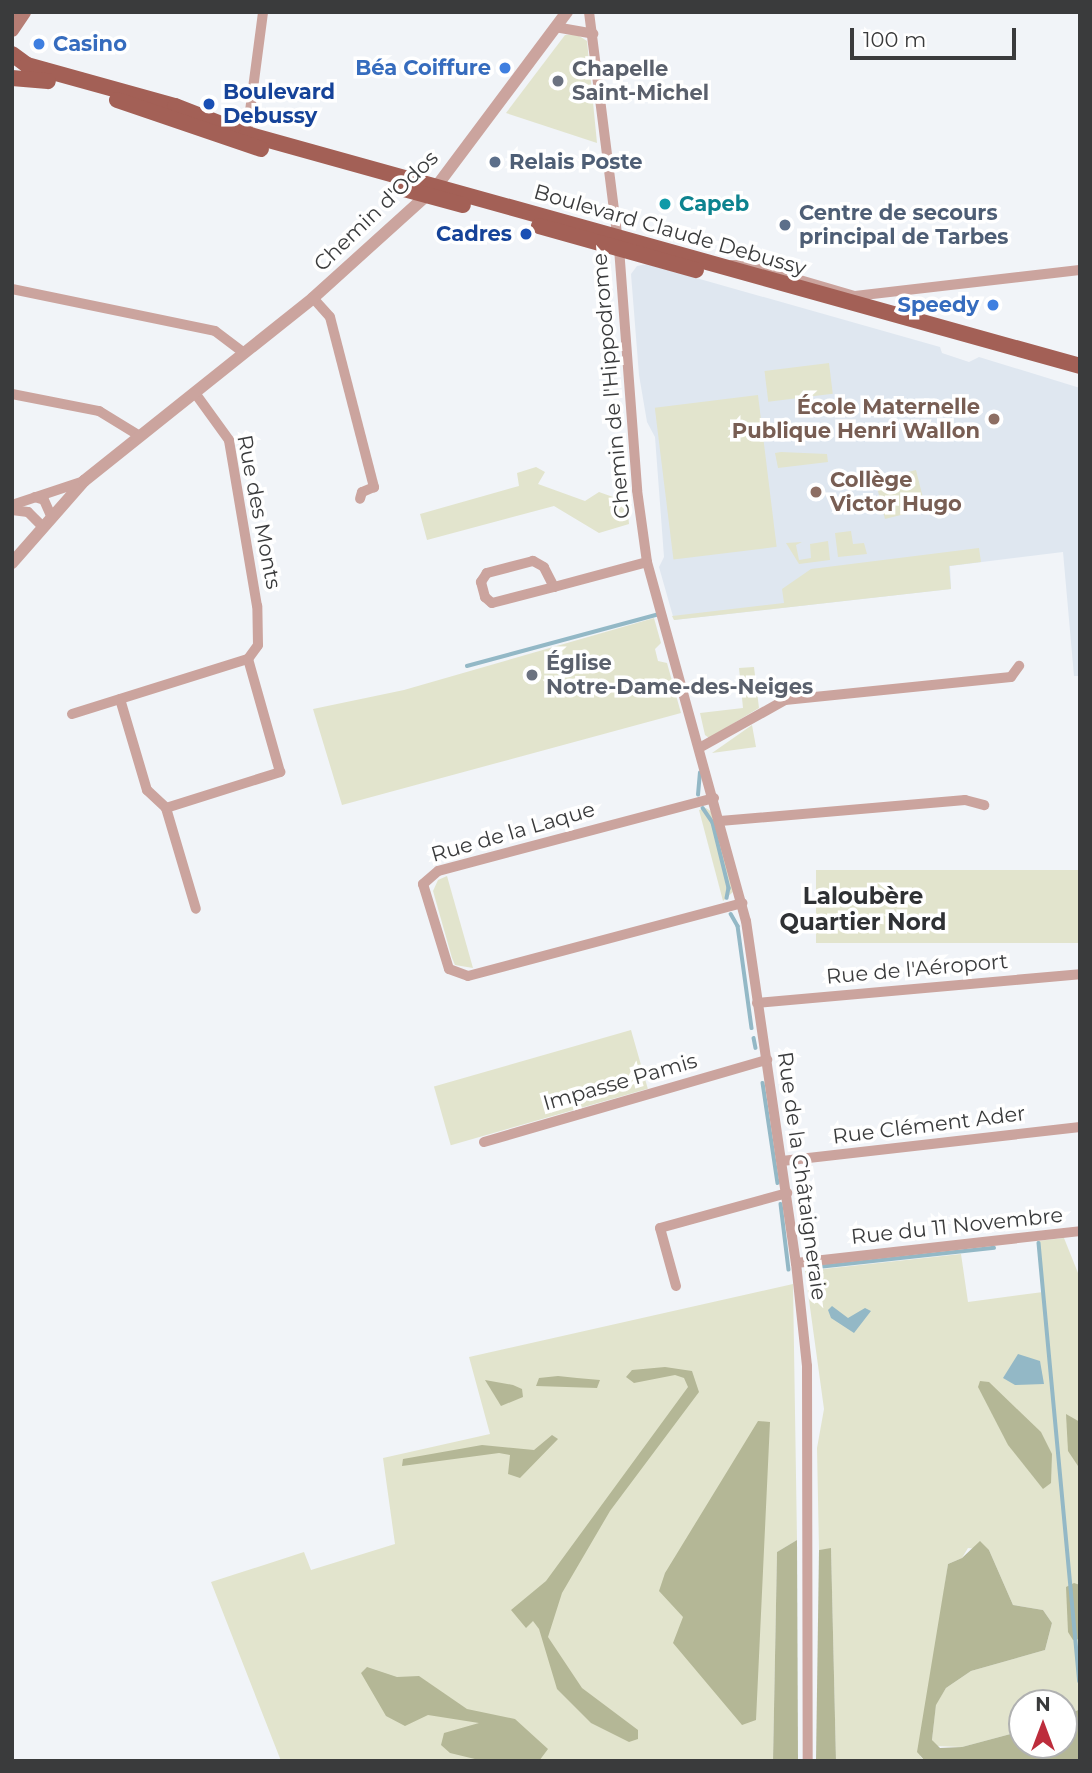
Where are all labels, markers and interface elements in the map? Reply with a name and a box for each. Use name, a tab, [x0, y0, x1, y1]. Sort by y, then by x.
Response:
scale bar	[854, 14, 1020, 58]
text: 100 m	[863, 27, 926, 52]
place label: Casino	[53, 31, 127, 57]
marker: Casino	[31, 36, 47, 52]
place label: Béa Coiffure	[355, 55, 491, 81]
place label: Chapelle Saint-Michel	[572, 56, 709, 106]
marker: Béa Coiffure	[497, 60, 513, 76]
marker: Chapelle Saint-Michel	[550, 73, 566, 89]
place label: Boulevard Debussy	[223, 79, 335, 129]
marker: Boulevard Debussy	[201, 96, 217, 112]
street label: Chemin d'Odos	[309, 145, 443, 277]
place label: Relais Poste	[509, 149, 642, 175]
marker: Relais Poste	[487, 154, 503, 170]
street label: Boulevard Claude Debussy	[531, 179, 809, 281]
place label: Capeb	[679, 191, 749, 217]
marker: Capeb	[657, 196, 673, 212]
place label: Centre de secours principal de Tarbes	[799, 200, 1009, 250]
marker: Centre de secours principal de Tarbes	[777, 217, 793, 233]
place label: Cadres	[436, 221, 512, 247]
marker: Cadres	[518, 226, 534, 242]
street label: Chemin de l'Hippodrome	[587, 252, 635, 520]
place label: Speedy	[898, 292, 979, 318]
marker: Speedy	[985, 297, 1001, 313]
place label: École Maternelle Publique Henri Wallon	[732, 394, 980, 444]
marker: École Maternelle Publique Henri Wallon	[986, 411, 1002, 427]
street label: Rue des Monts	[232, 433, 286, 591]
place label: Collège Victor Hugo	[830, 467, 962, 517]
marker: Collège Victor Hugo	[808, 484, 824, 500]
place label: Église Notre-Dame-des-Neiges	[546, 650, 813, 700]
marker: Église Notre-Dame-des-Neiges	[524, 667, 540, 683]
street label: Rue de la Laque	[428, 797, 598, 867]
district label: Laloubère Quartier Nord	[780, 882, 946, 936]
street label: Rue de l'Aéroport	[825, 948, 1009, 990]
street label: Impasse Pamis	[540, 1048, 700, 1116]
street label: Rue de la Châtaigneraie	[772, 1050, 832, 1302]
street label: Rue Clément Ader	[831, 1101, 1027, 1149]
street label: Rue du 11 Novembre	[850, 1202, 1064, 1250]
north arrow	[1008, 1689, 1078, 1759]
text: N	[1035, 1693, 1051, 1716]

